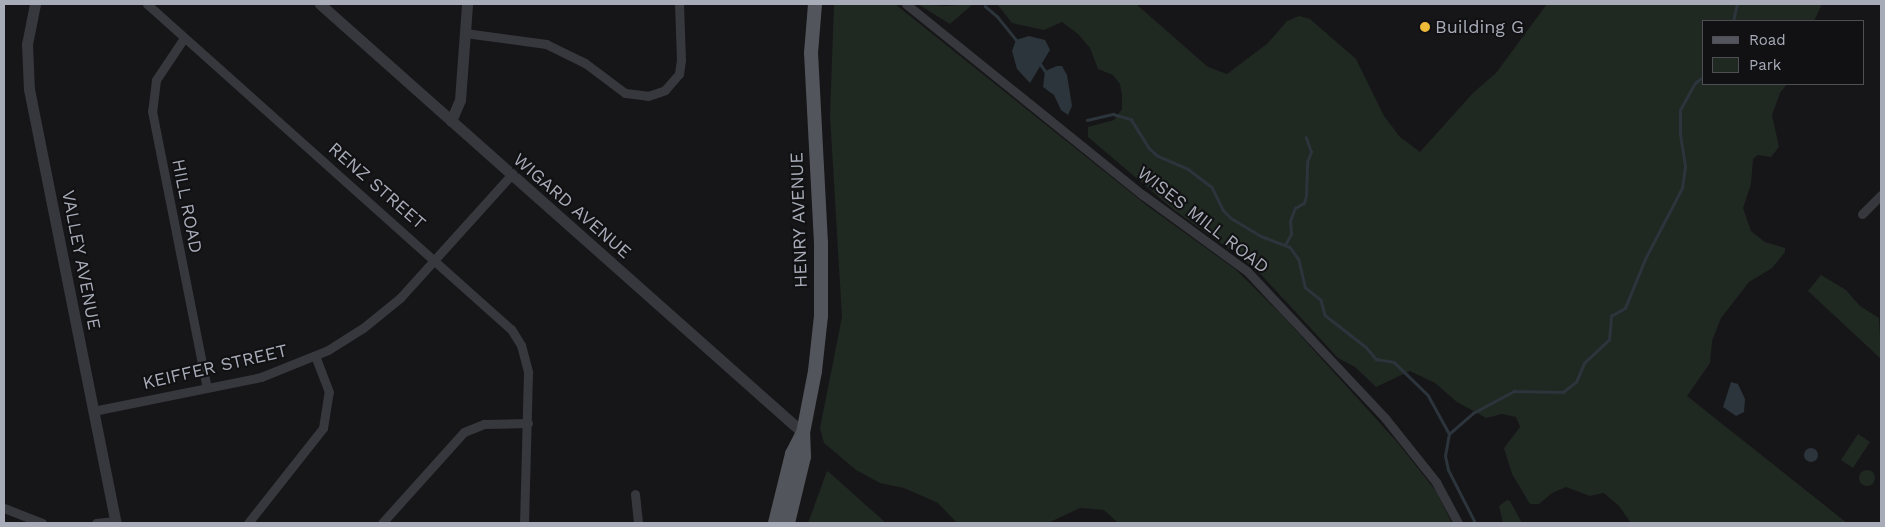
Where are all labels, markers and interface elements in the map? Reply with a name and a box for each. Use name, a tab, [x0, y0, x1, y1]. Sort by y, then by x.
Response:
place label: Building G	[1435, 16, 1524, 38]
legend	[1702, 20, 1865, 85]
marker: Building G	[1419, 21, 1431, 33]
text: Road	[1749, 31, 1786, 49]
text: Park	[1749, 56, 1781, 74]
street label: RENZ STREET	[324, 138, 430, 234]
street label: WIGARD AVENUE	[508, 149, 636, 263]
street label: HENRY AVENUE	[786, 151, 812, 289]
street label: HILL ROAD	[167, 157, 207, 255]
street label: WISES MILL ROAD	[1133, 162, 1273, 278]
street label: VALLEY AVENUE	[57, 188, 105, 332]
street label: KEIFFER STREET	[141, 340, 289, 394]

